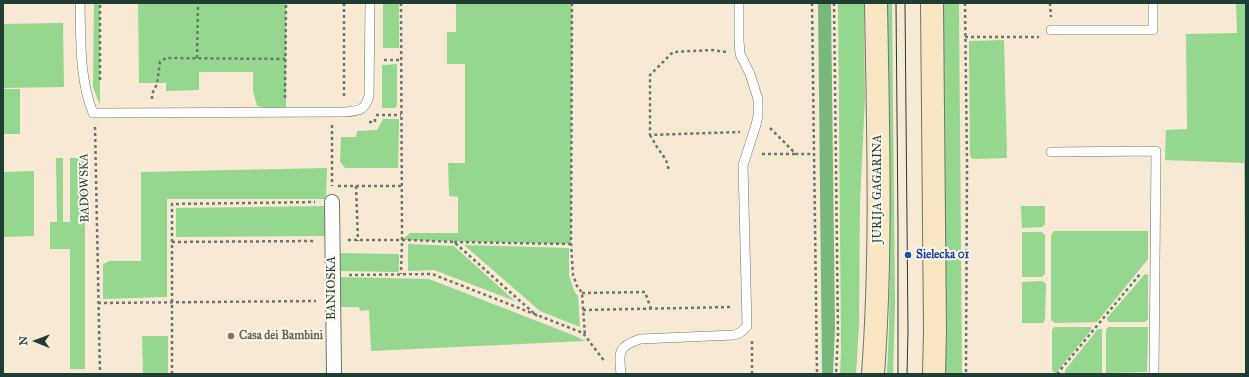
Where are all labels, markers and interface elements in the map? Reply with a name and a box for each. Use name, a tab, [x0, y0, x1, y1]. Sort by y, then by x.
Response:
street label: JURIJA GAGARINA	[871, 135, 885, 243]
street label: BADOWSKA	[77, 153, 93, 223]
place label: Sielecka 01	[916, 248, 969, 262]
marker: Sielecka 01	[903, 250, 913, 260]
street label: BANIOSKA	[325, 256, 339, 320]
north arrow	[16, 321, 56, 361]
place label: Casa dei Bambini	[239, 329, 323, 343]
marker: Casa dei Bambini	[226, 331, 236, 341]
text: N	[17, 336, 30, 346]

